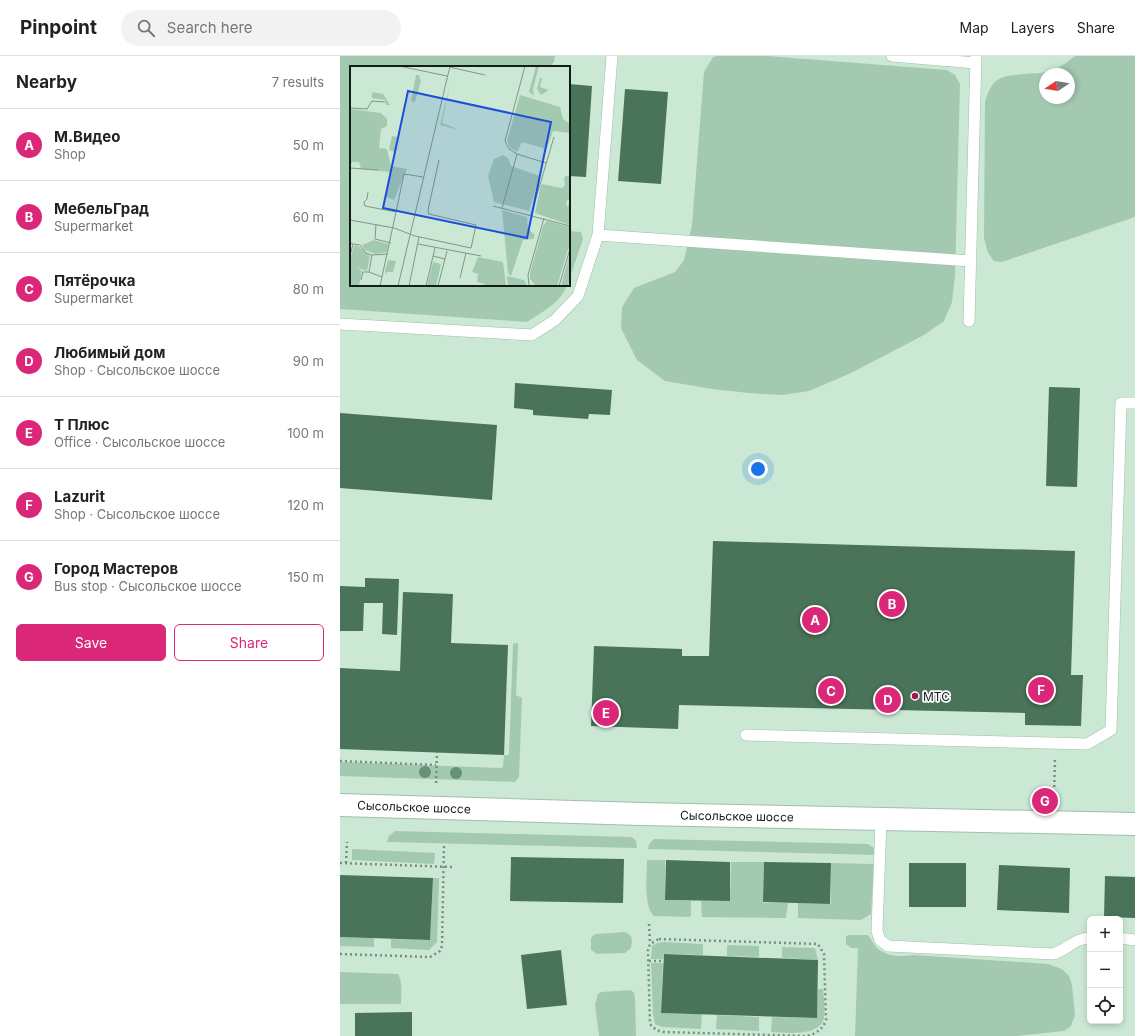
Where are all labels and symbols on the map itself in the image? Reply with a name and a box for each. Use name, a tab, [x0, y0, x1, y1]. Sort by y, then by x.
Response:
inset map	[350, 66, 570, 286]
north arrow	[1039, 68, 1075, 104]
your location	[748, 459, 768, 479]
pin: B	[879, 589, 905, 619]
pin: A	[802, 605, 828, 635]
pin: F	[1028, 675, 1054, 705]
pin: C	[818, 676, 844, 706]
pin: D	[875, 685, 901, 715]
place label: МТС	[923, 689, 950, 704]
marker: МТС	[910, 691, 920, 701]
pin: E	[593, 698, 619, 728]
pin: G	[1032, 786, 1058, 816]
street label: Сысольское шоссе	[357, 798, 471, 816]
street label: Сысольское шоссе	[680, 808, 794, 824]

